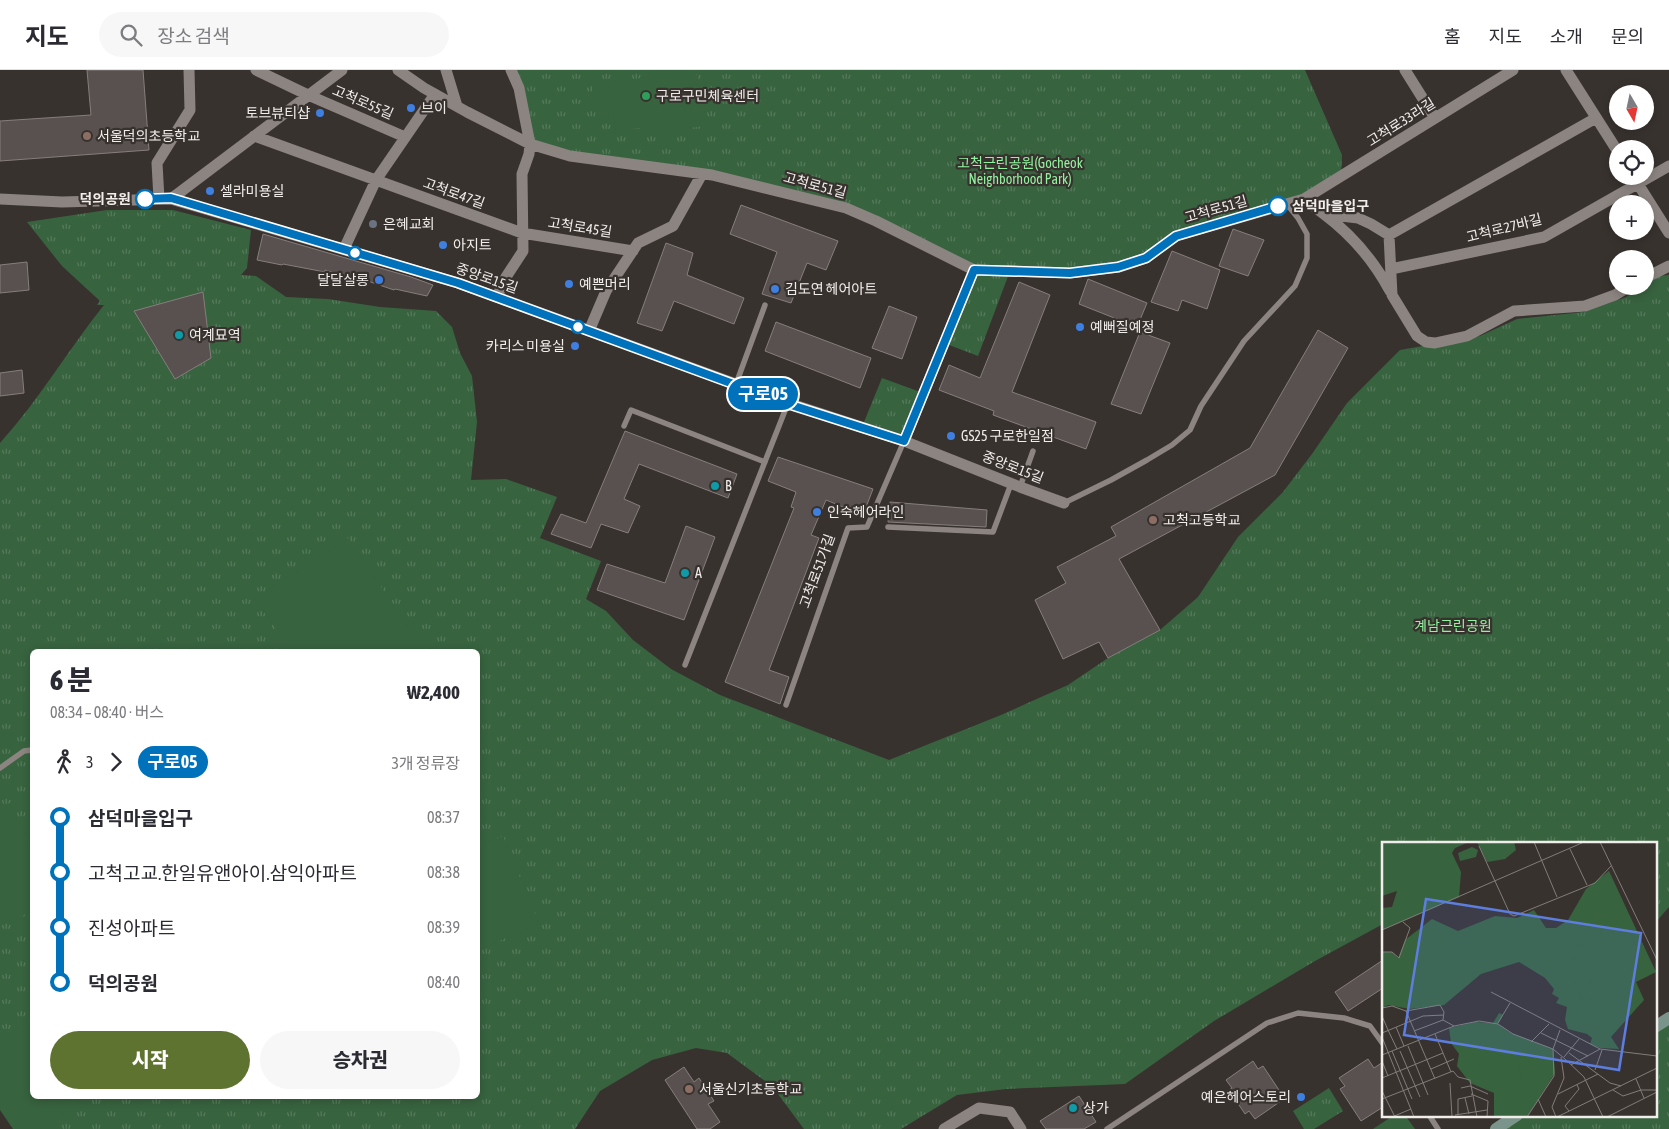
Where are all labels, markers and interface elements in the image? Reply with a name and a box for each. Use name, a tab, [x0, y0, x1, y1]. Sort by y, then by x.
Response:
search box	[99, 12, 449, 57]
icon: search	[117, 21, 145, 49]
text: 지도	[25, 23, 69, 50]
text: 장소 검색	[157, 25, 230, 47]
text: 홈	[1444, 26, 1461, 47]
text: 지도	[1489, 26, 1522, 47]
text: 소개	[1550, 26, 1583, 47]
text: 문의	[1611, 26, 1644, 47]
street label: 고척로55길	[330, 82, 396, 122]
north arrow	[1609, 85, 1654, 130]
map controls	[1609, 85, 1654, 295]
place label: 구로구민체육센터	[656, 88, 759, 104]
marker: 구로구민체육센터	[640, 90, 652, 102]
street label: 고척로33라길	[1364, 95, 1438, 149]
place label: 브이	[421, 100, 447, 116]
marker: 브이	[405, 102, 417, 114]
place label: 토브뷰티샵	[246, 105, 310, 121]
marker: 토브뷰티샵	[314, 107, 326, 119]
place label: 서울덕의초등학교	[97, 128, 200, 144]
marker: 서울덕의초등학교	[81, 130, 93, 142]
button: locate	[1609, 140, 1654, 185]
park label: 고척근린공원(Gocheok Neighborhood Park)	[957, 155, 1083, 187]
street label: 고척로51길	[782, 169, 848, 201]
street label: 고척로47길	[421, 174, 487, 212]
place label: 셀라미용실	[220, 183, 284, 199]
marker: 셀라미용실	[204, 185, 216, 197]
marker: 덕의공원	[135, 189, 155, 209]
place label: 덕의공원	[79, 191, 131, 207]
street label: 고척로51길	[1183, 192, 1249, 226]
button: +	[1609, 195, 1654, 240]
marker: 삼덕마을입구	[1268, 196, 1288, 216]
place label: 삼덕마을입구	[1292, 198, 1369, 214]
street label: 고척로27바길	[1464, 211, 1544, 245]
street label: 고척로45길	[547, 214, 613, 240]
place label: 은혜교회	[383, 216, 435, 232]
marker: 은혜교회	[367, 218, 379, 230]
place label: 아지트	[453, 237, 492, 253]
marker: 아지트	[437, 239, 449, 251]
unlabelled marker	[348, 246, 362, 260]
button: −	[1609, 250, 1654, 295]
street label: 중앙로15길	[454, 260, 520, 296]
place label: 달달살롱	[317, 272, 369, 288]
marker: 달달살롱	[373, 274, 385, 286]
place label: 예쁜머리	[579, 276, 631, 292]
marker: 예쁜머리	[563, 278, 575, 290]
place label: 김도연 헤어아트	[785, 281, 877, 297]
marker: 김도연 헤어아트	[769, 283, 781, 295]
place label: 예뻐질예정	[1090, 319, 1154, 335]
unlabelled marker	[571, 320, 585, 334]
marker: 예뻐질예정	[1074, 321, 1086, 333]
place label: 여계묘역	[189, 327, 241, 343]
marker: 여계묘역	[173, 329, 185, 341]
place label: 카리스 미용실	[486, 338, 565, 354]
marker: 카리스 미용실	[569, 340, 581, 352]
line badge: 구로05	[728, 378, 798, 410]
text: 구로05	[738, 383, 788, 404]
place label: GS25 구로한일점	[961, 428, 1054, 444]
marker: GS25 구로한일점	[945, 430, 957, 442]
street label: 중앙로15길	[980, 448, 1046, 486]
place label: B	[725, 478, 732, 494]
marker: B	[709, 480, 721, 492]
place label: 인숙헤어라인	[827, 504, 904, 520]
marker: 인숙헤어라인	[811, 506, 823, 518]
place label: 고척고등학교	[1163, 512, 1240, 528]
marker: 고척고등학교	[1147, 514, 1159, 526]
street label: 고척로51가길	[796, 532, 838, 610]
place label: A	[695, 565, 702, 581]
marker: A	[679, 567, 691, 579]
park label: 계남근린공원	[1414, 618, 1492, 634]
text: 6 분	[50, 664, 93, 696]
text: ₩2,400	[407, 681, 460, 703]
text: 08:34 – 08:40 · 버스	[50, 703, 164, 721]
icon: walk	[50, 748, 78, 776]
icon: forward	[102, 748, 130, 776]
text: 구로05	[148, 751, 198, 772]
text: 3	[86, 753, 94, 771]
text: 3개 정류장	[391, 754, 460, 772]
text: 삼덕마을입구	[88, 807, 193, 829]
text: 08:37	[427, 808, 460, 826]
inset map	[1382, 842, 1656, 1116]
text: 고척고교.한일유앤아이.삼익아파트	[88, 862, 357, 884]
text: 08:38	[427, 863, 460, 881]
text: 진성아파트	[88, 917, 175, 939]
text: 08:39	[427, 918, 460, 936]
text: 덕의공원	[88, 972, 158, 994]
text: 08:40	[427, 973, 460, 991]
button: 시작	[50, 1031, 250, 1089]
button: 승차권	[260, 1031, 460, 1089]
place label: 서울신기초등학교	[699, 1081, 802, 1097]
marker: 서울신기초등학교	[683, 1083, 695, 1095]
place label: 예은헤어스토리	[1201, 1089, 1291, 1105]
marker: 예은헤어스토리	[1295, 1091, 1307, 1103]
place label: 상가	[1083, 1100, 1109, 1116]
marker: 상가	[1067, 1102, 1079, 1114]

